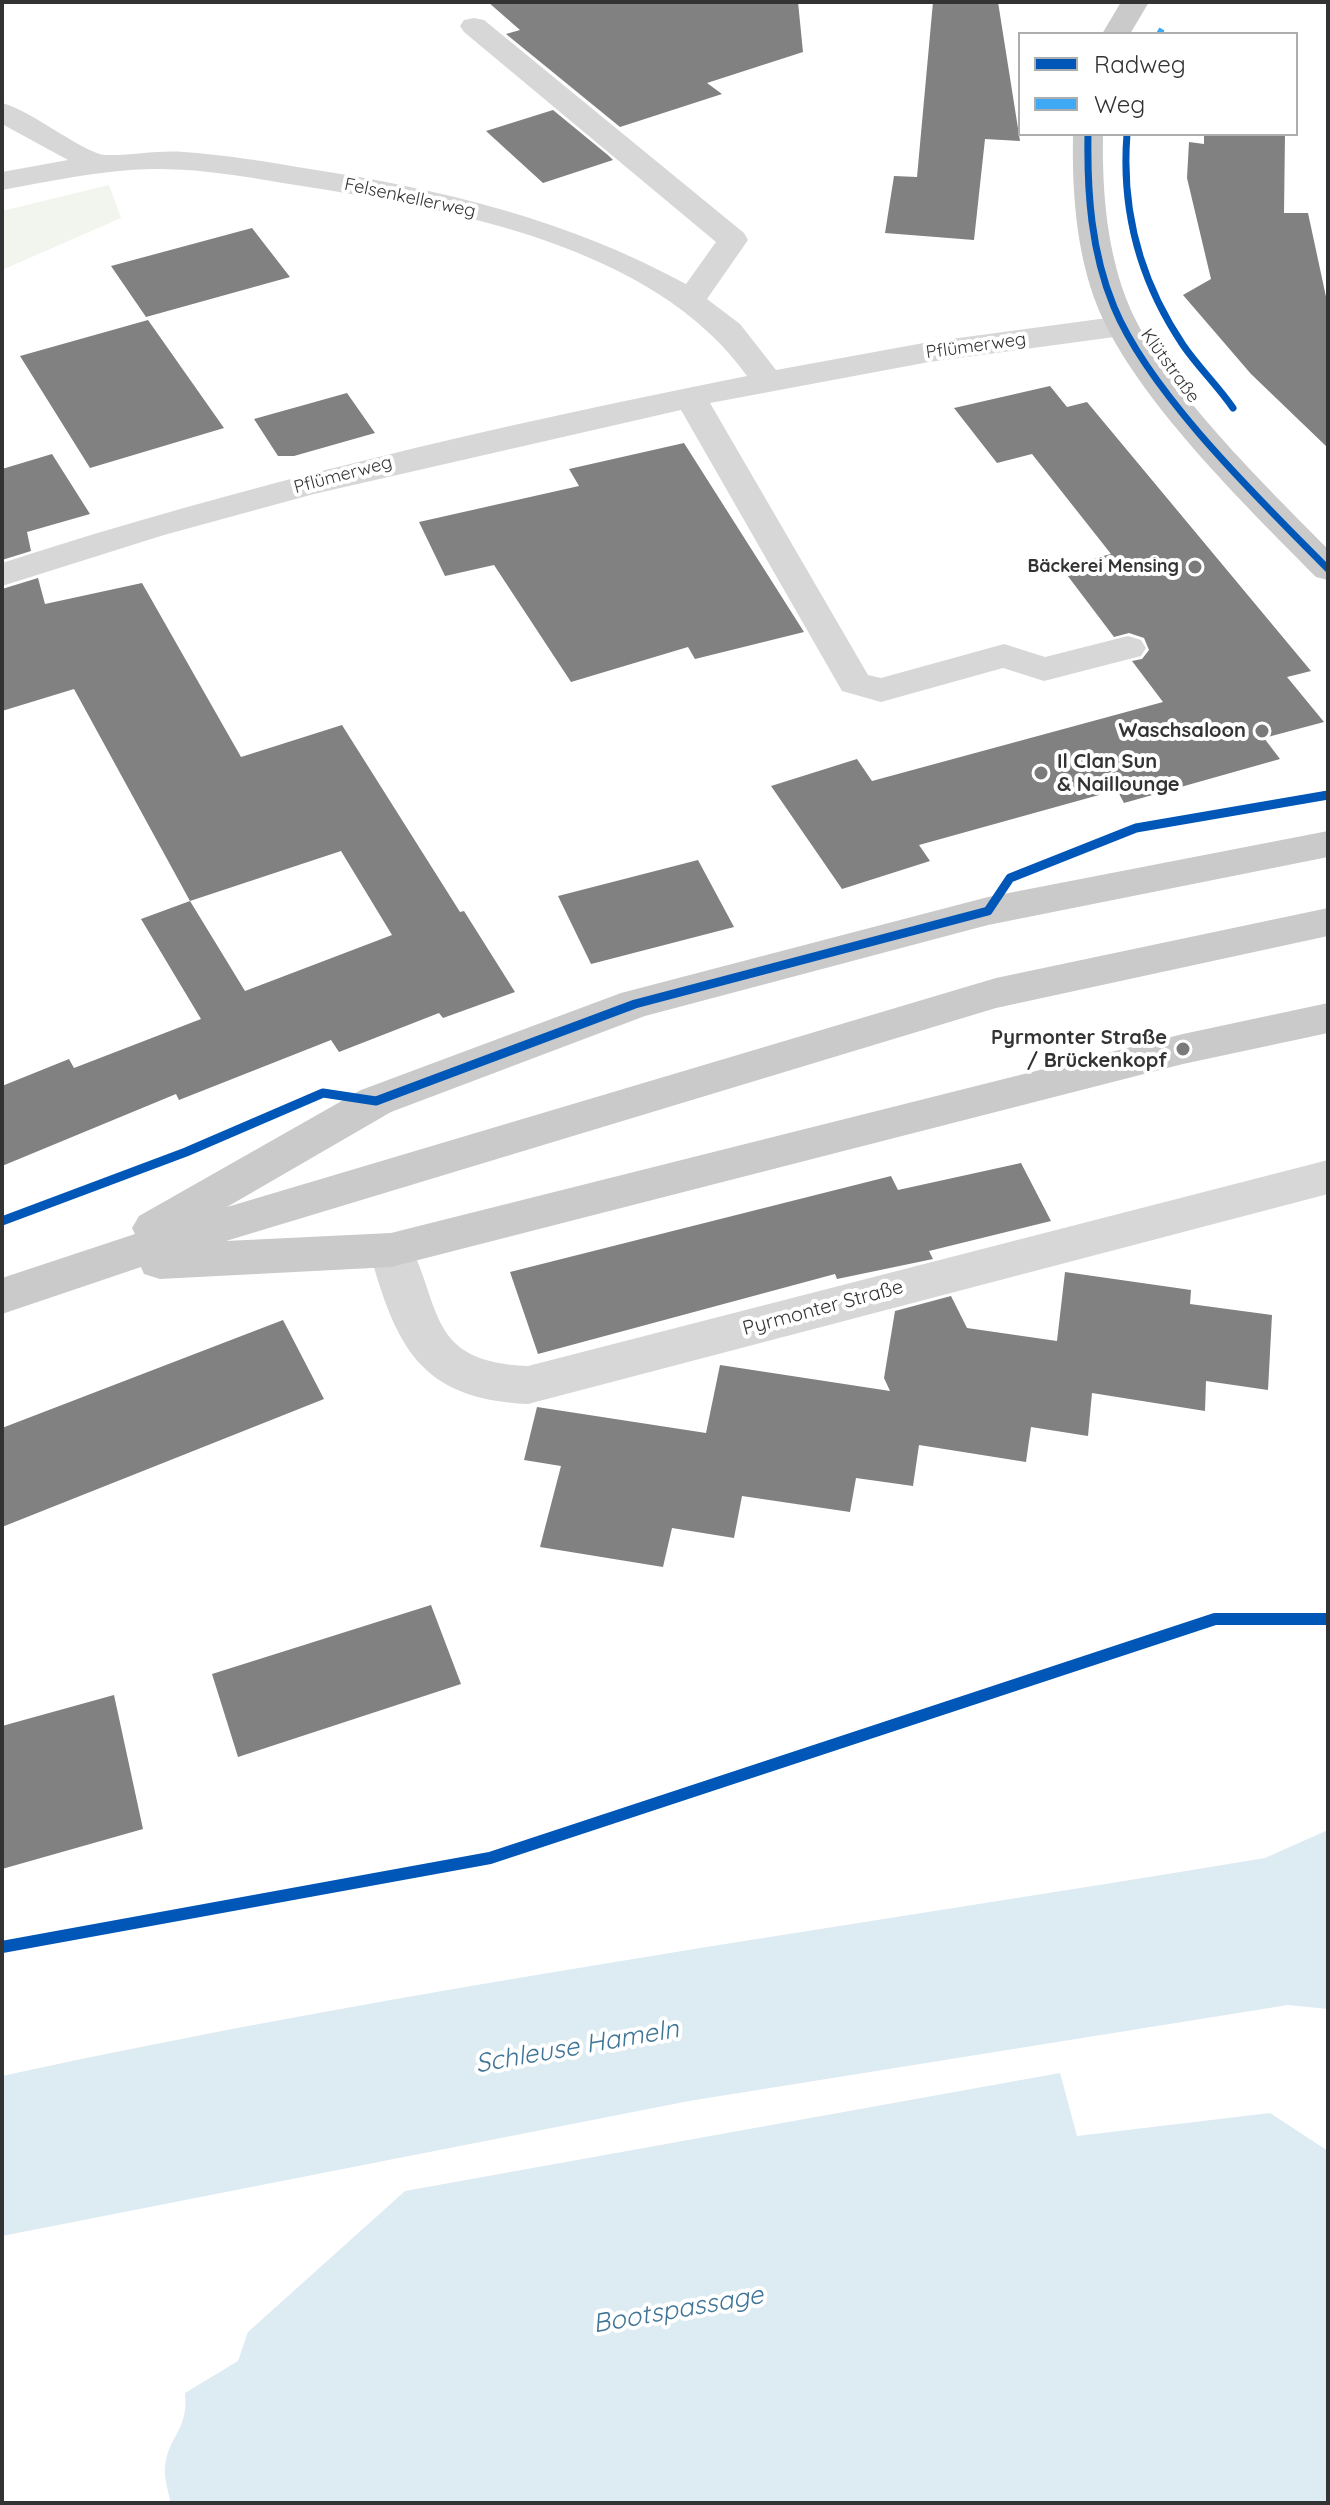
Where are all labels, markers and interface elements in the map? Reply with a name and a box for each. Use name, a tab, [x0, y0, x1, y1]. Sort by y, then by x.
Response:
legend	[1018, 32, 1298, 136]
text: Radweg	[1094, 49, 1186, 79]
text: Weg	[1094, 89, 1145, 119]
street label: Felsenkellerweg	[342, 174, 478, 222]
street label: Klütstraße	[1136, 325, 1204, 407]
street label: Pflümerweg	[925, 328, 1027, 364]
street label: Pflümerweg	[292, 452, 394, 498]
place label: Bäckerei Mensing	[1028, 556, 1179, 578]
marker: Bäckerei Mensing	[1186, 558, 1204, 576]
place label: Waschsaloon	[1119, 719, 1246, 743]
marker: Waschsaloon	[1253, 722, 1271, 740]
place label: Il Clan Sun & Naillounge	[1057, 750, 1180, 797]
marker: Il Clan Sun & Naillounge	[1032, 764, 1050, 782]
place label: Pyrmonter Straße / Brückenkopf	[991, 1026, 1167, 1073]
marker: Pyrmonter Straße / Brückenkopf	[1174, 1040, 1192, 1058]
street label: Pyrmonter Straße	[740, 1275, 906, 1341]
water label: Schleuse Hameln	[473, 2014, 681, 2080]
water label: Bootspassage	[591, 2280, 765, 2340]

